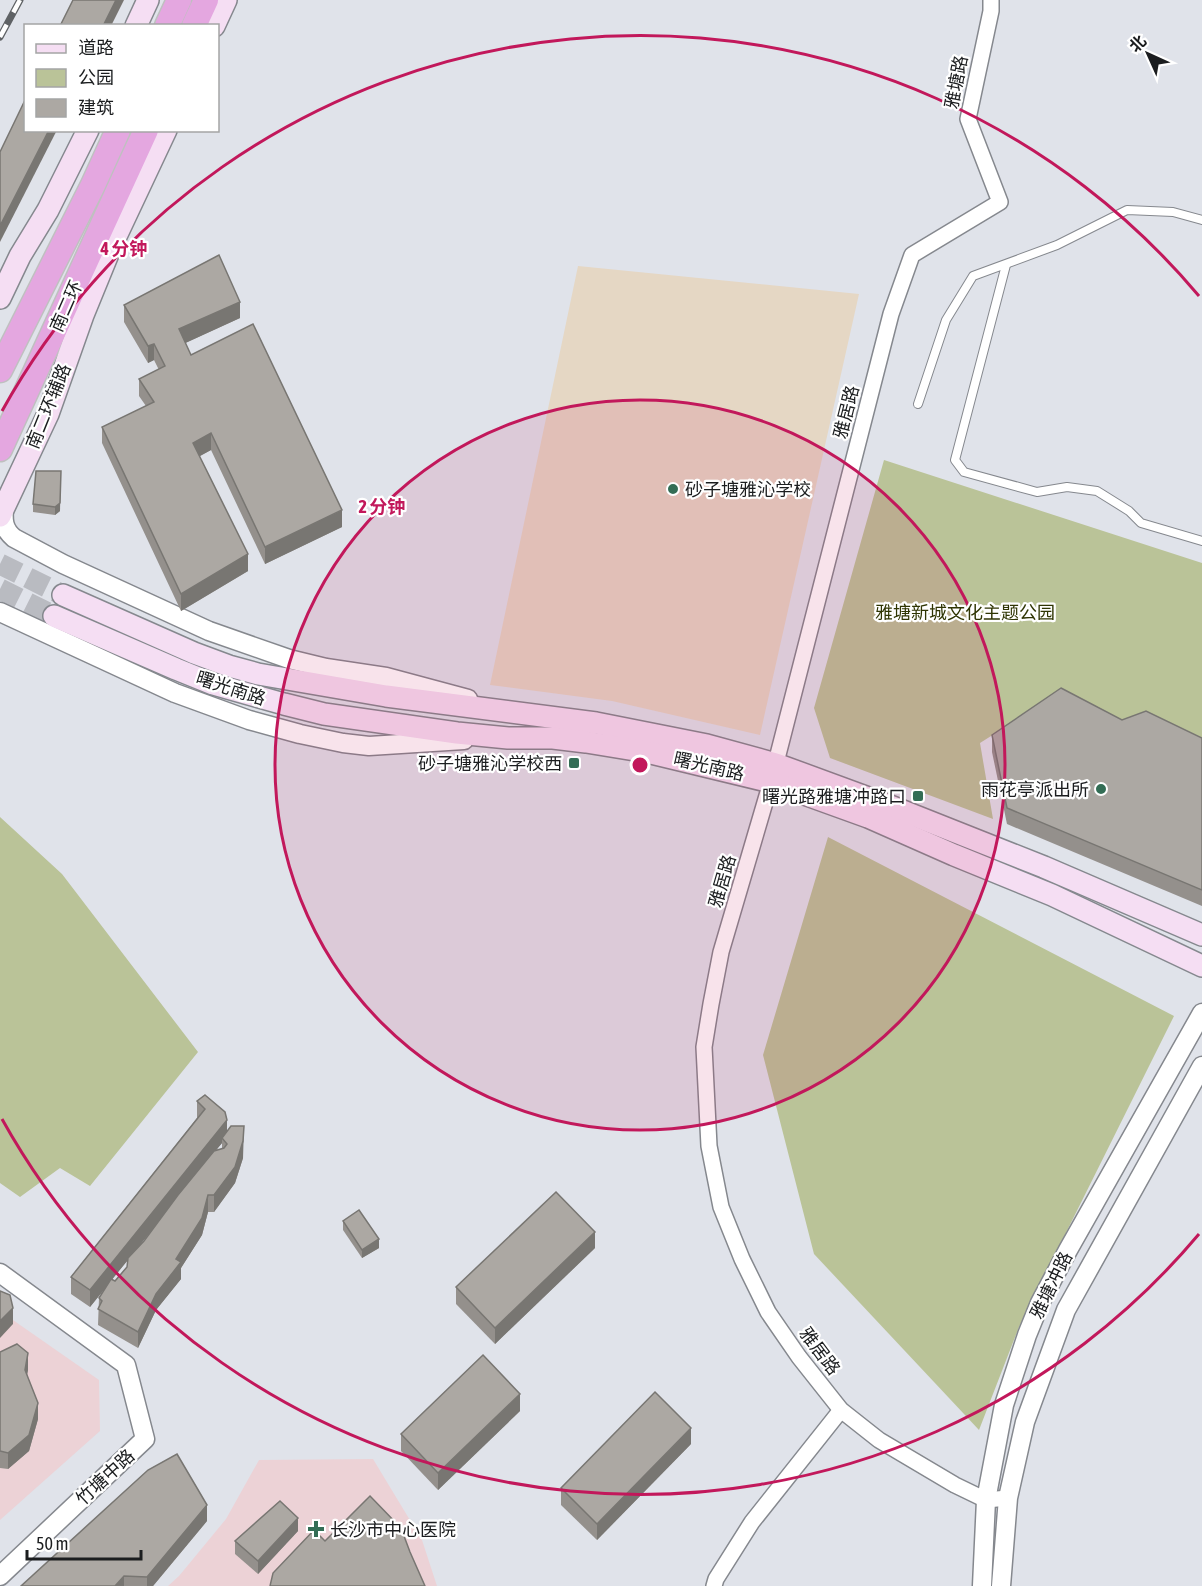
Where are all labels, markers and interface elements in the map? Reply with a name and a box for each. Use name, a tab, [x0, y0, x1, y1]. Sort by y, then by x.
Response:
legend	[24, 24, 219, 132]
north arrow	[1118, 24, 1178, 84]
text: 北	[1125, 31, 1149, 55]
text: 道路	[78, 37, 114, 58]
street label: 雅塘路	[941, 53, 971, 111]
text: 公园	[78, 67, 114, 88]
text: 建筑	[78, 97, 114, 118]
text: 4 分钟	[100, 238, 147, 259]
street label: 南二环	[45, 277, 87, 335]
street label: 南二环辅路	[21, 360, 75, 452]
street label: 雅居路	[829, 383, 863, 441]
place label: 砂子塘雅沁学校	[685, 479, 811, 500]
marker: 砂子塘雅沁学校	[666, 482, 680, 496]
text: 2 分钟	[359, 496, 405, 517]
park label: 雅塘新城文化主题公园	[875, 602, 1055, 623]
street label: 曙光南路	[194, 667, 268, 709]
street label: 曙光南路	[672, 748, 746, 784]
place label: 砂子塘雅沁学校西	[418, 753, 562, 774]
centre of rings	[630, 755, 650, 775]
marker: 砂子塘雅沁学校西	[567, 756, 581, 770]
place label: 雨花亭派出所	[981, 779, 1089, 800]
marker: 雨花亭派出所	[1094, 782, 1108, 796]
place label: 曙光路雅塘冲路口	[762, 786, 906, 807]
marker: 曙光路雅塘冲路口	[911, 789, 925, 803]
street label: 雅居路	[704, 852, 740, 910]
street label: 雅塘冲路	[1026, 1248, 1076, 1322]
street label: 雅居路	[795, 1323, 845, 1379]
street label: 竹塘中路	[72, 1445, 138, 1509]
place label: 长沙市中心医院	[330, 1519, 456, 1540]
marker: 长沙市中心医院	[307, 1520, 325, 1538]
scale bar	[27, 1523, 141, 1561]
text: 50 m	[36, 1533, 68, 1554]

